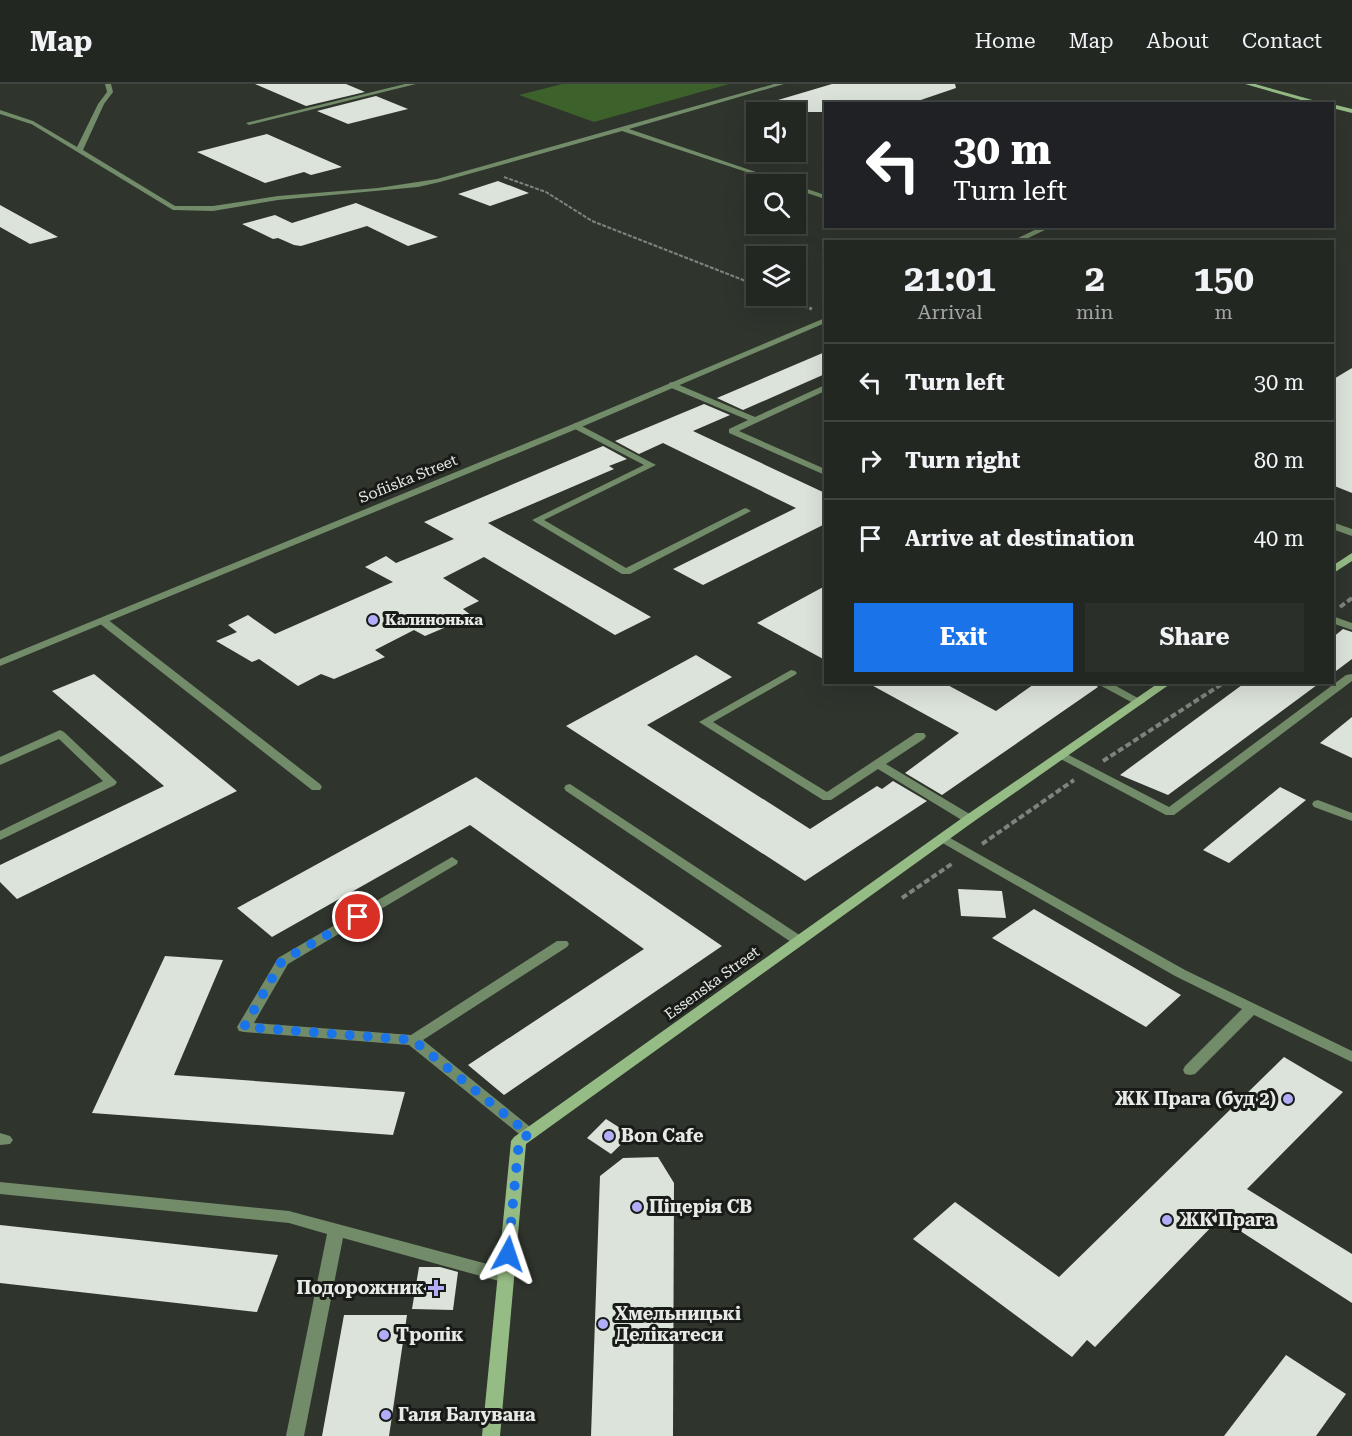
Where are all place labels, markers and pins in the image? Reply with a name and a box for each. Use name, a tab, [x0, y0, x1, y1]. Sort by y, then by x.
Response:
place label: Калинонька	[385, 611, 483, 629]
marker: Калинонька	[366, 613, 380, 627]
pin	[332, 891, 383, 942]
place label: ЖК Прага (буд 2)	[1115, 1088, 1276, 1109]
marker: ЖК Прага (буд 2)	[1281, 1092, 1295, 1106]
place label: Bon Cafe	[621, 1125, 704, 1146]
marker: Bon Cafe	[602, 1129, 616, 1143]
place label: Піцерія СВ	[649, 1196, 752, 1217]
marker: Піцерія СВ	[630, 1200, 644, 1214]
place label: ЖК Прага	[1179, 1209, 1275, 1230]
marker: ЖК Прага	[1160, 1213, 1174, 1227]
place label: Подорожник	[296, 1277, 425, 1298]
marker: Подорожник	[429, 1281, 443, 1295]
place label: Хмельницькі Делікатеси	[615, 1303, 741, 1345]
marker: Хмельницькі Делікатеси	[596, 1317, 610, 1331]
place label: Тропік	[396, 1324, 464, 1345]
marker: Тропік	[377, 1328, 391, 1342]
place label: Галя Балувана	[398, 1404, 536, 1425]
marker: Галя Балувана	[379, 1408, 393, 1422]

